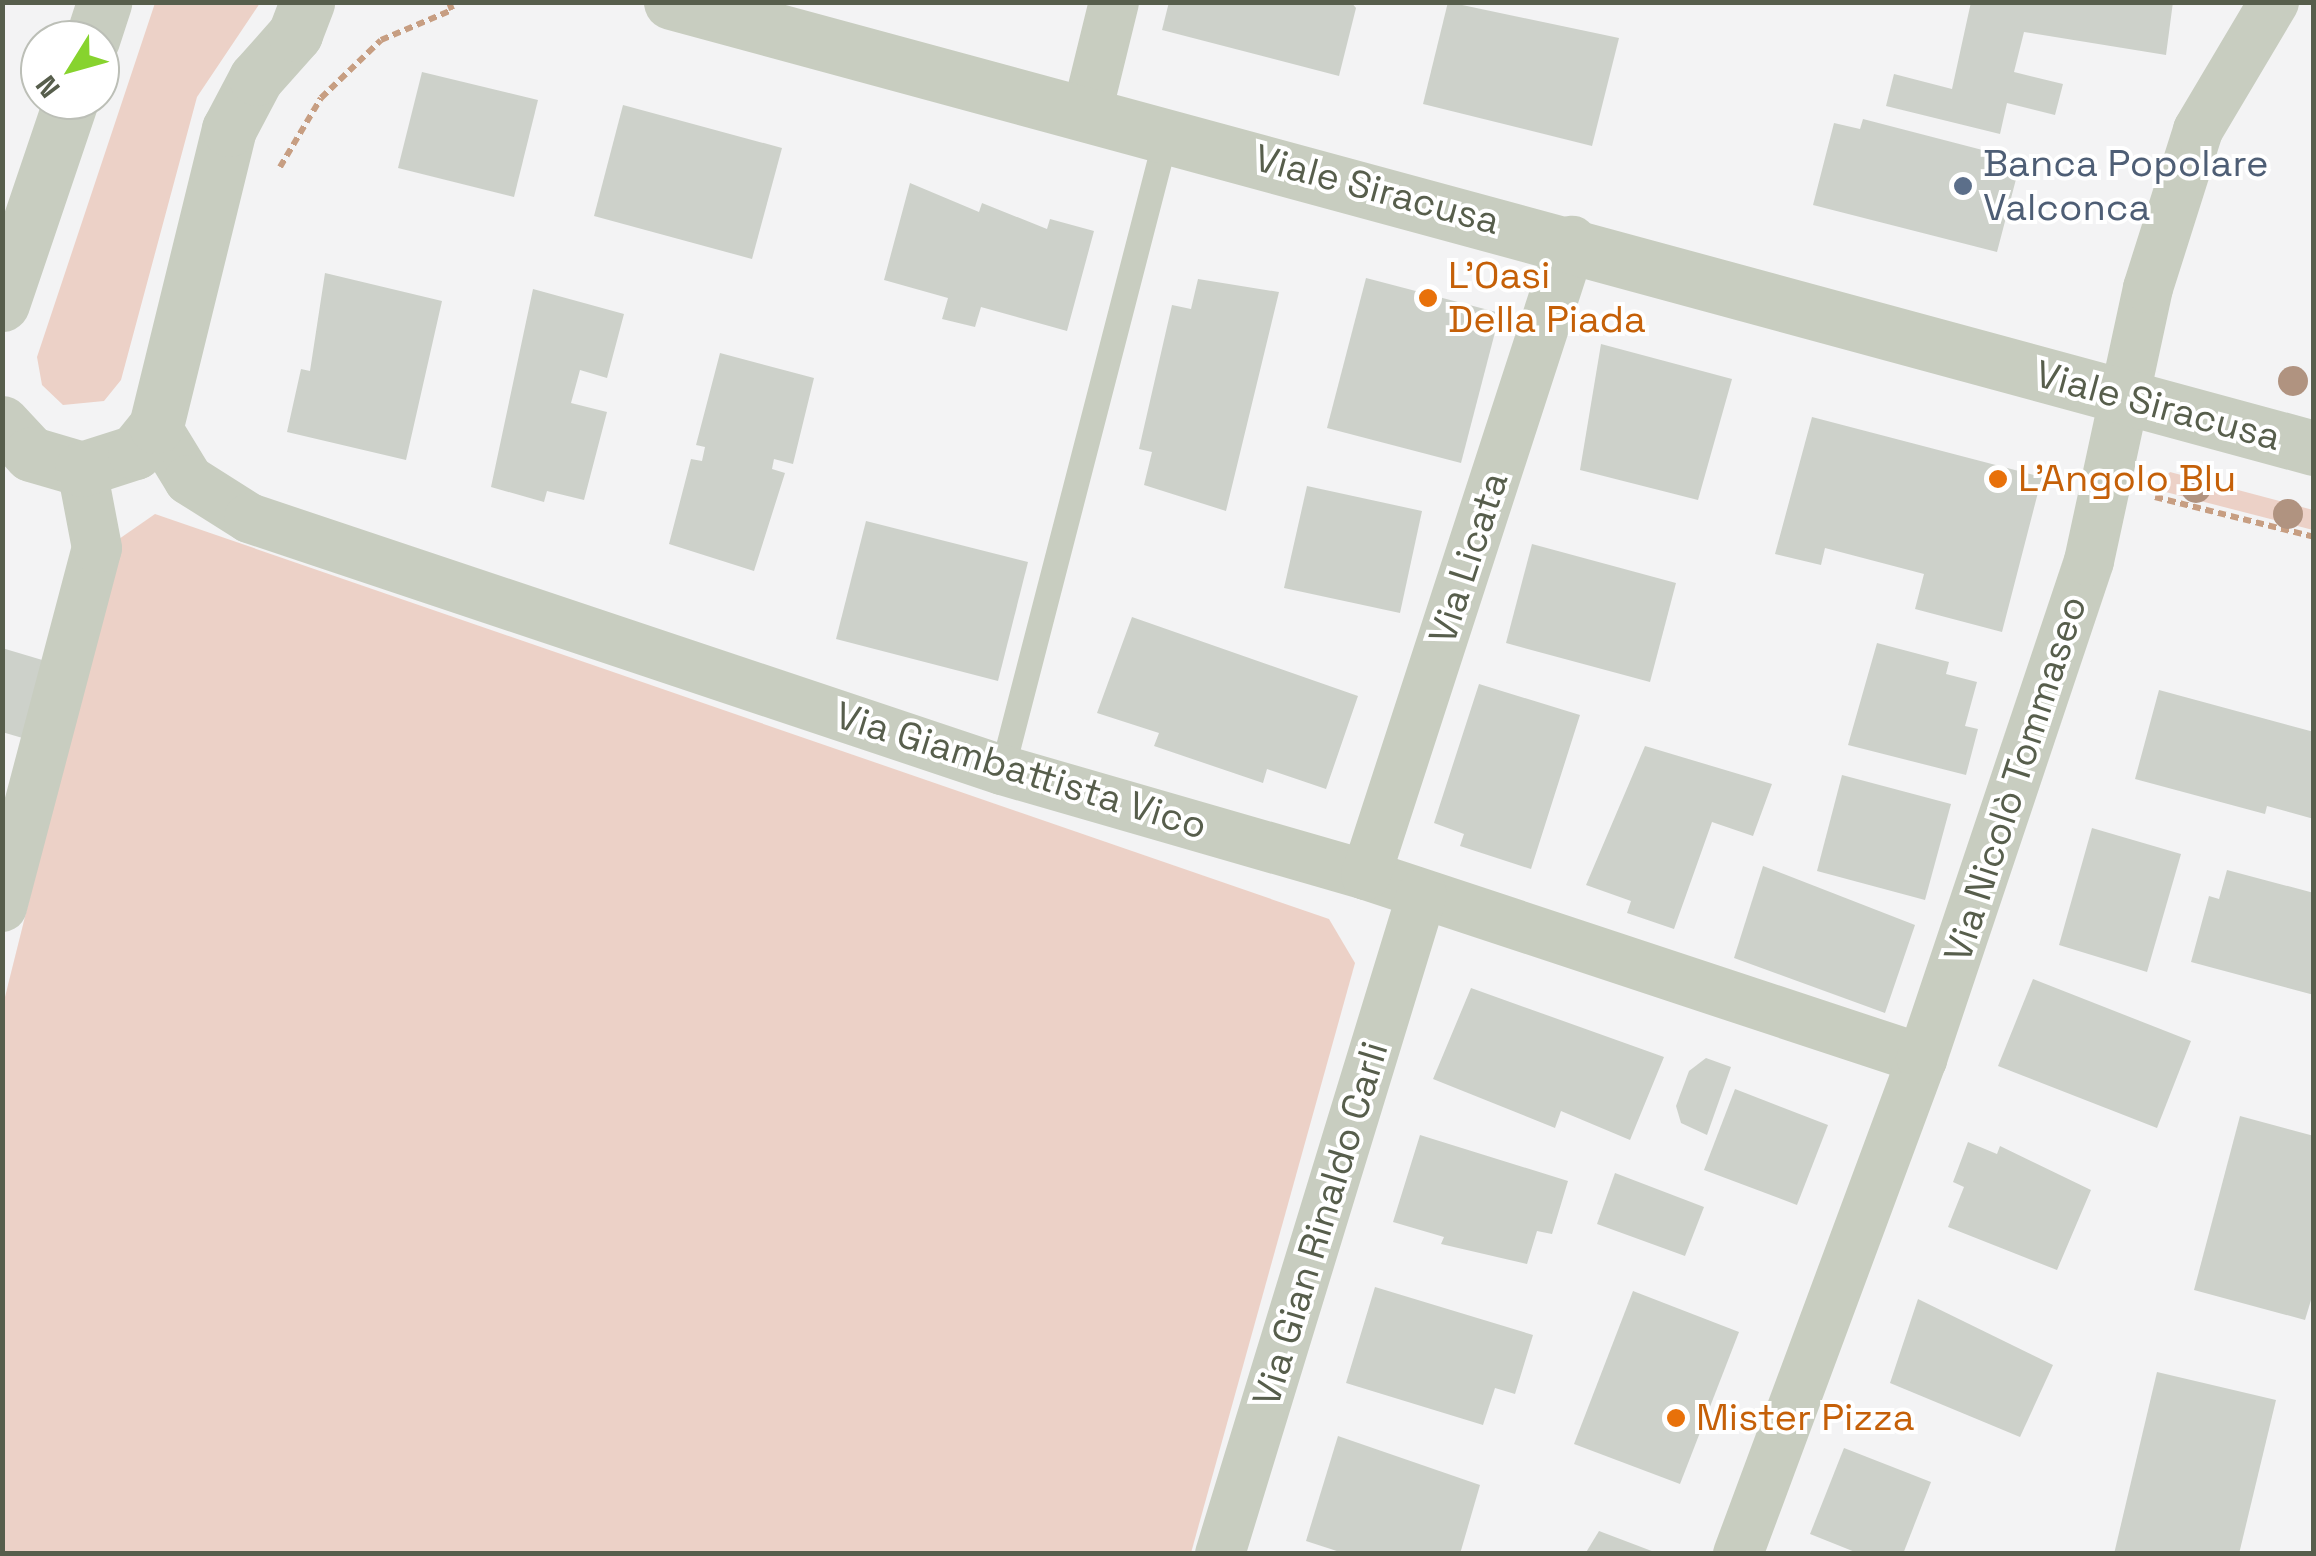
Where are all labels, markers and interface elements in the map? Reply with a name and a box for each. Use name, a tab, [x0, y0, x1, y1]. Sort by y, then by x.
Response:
north arrow	[20, 20, 120, 120]
text: N	[28, 69, 68, 105]
street label: Viale Siracusa	[1250, 135, 1504, 245]
place label: Banca Popolare Valconca	[1983, 141, 2269, 230]
marker: Banca Popolare Valconca	[1952, 175, 1974, 197]
place label: L'Oasi Della Piada	[1448, 253, 1646, 342]
marker: L'Oasi Della Piada	[1417, 287, 1439, 309]
street label: Viale Siracusa	[2031, 351, 2285, 461]
place label: L'Angolo Blu	[2018, 456, 2236, 502]
street label: Via Licata	[1420, 467, 1518, 649]
marker: L'Angolo Blu	[1987, 468, 2009, 490]
street label: Via Nicolò Tommaseo	[1935, 590, 2097, 968]
street label: Via Giambattista Vico	[830, 693, 1212, 849]
street label: Via Gian Rinaldo Carli	[1244, 1036, 1398, 1412]
place label: Mister Pizza	[1696, 1395, 1915, 1441]
marker: Mister Pizza	[1665, 1407, 1687, 1429]

